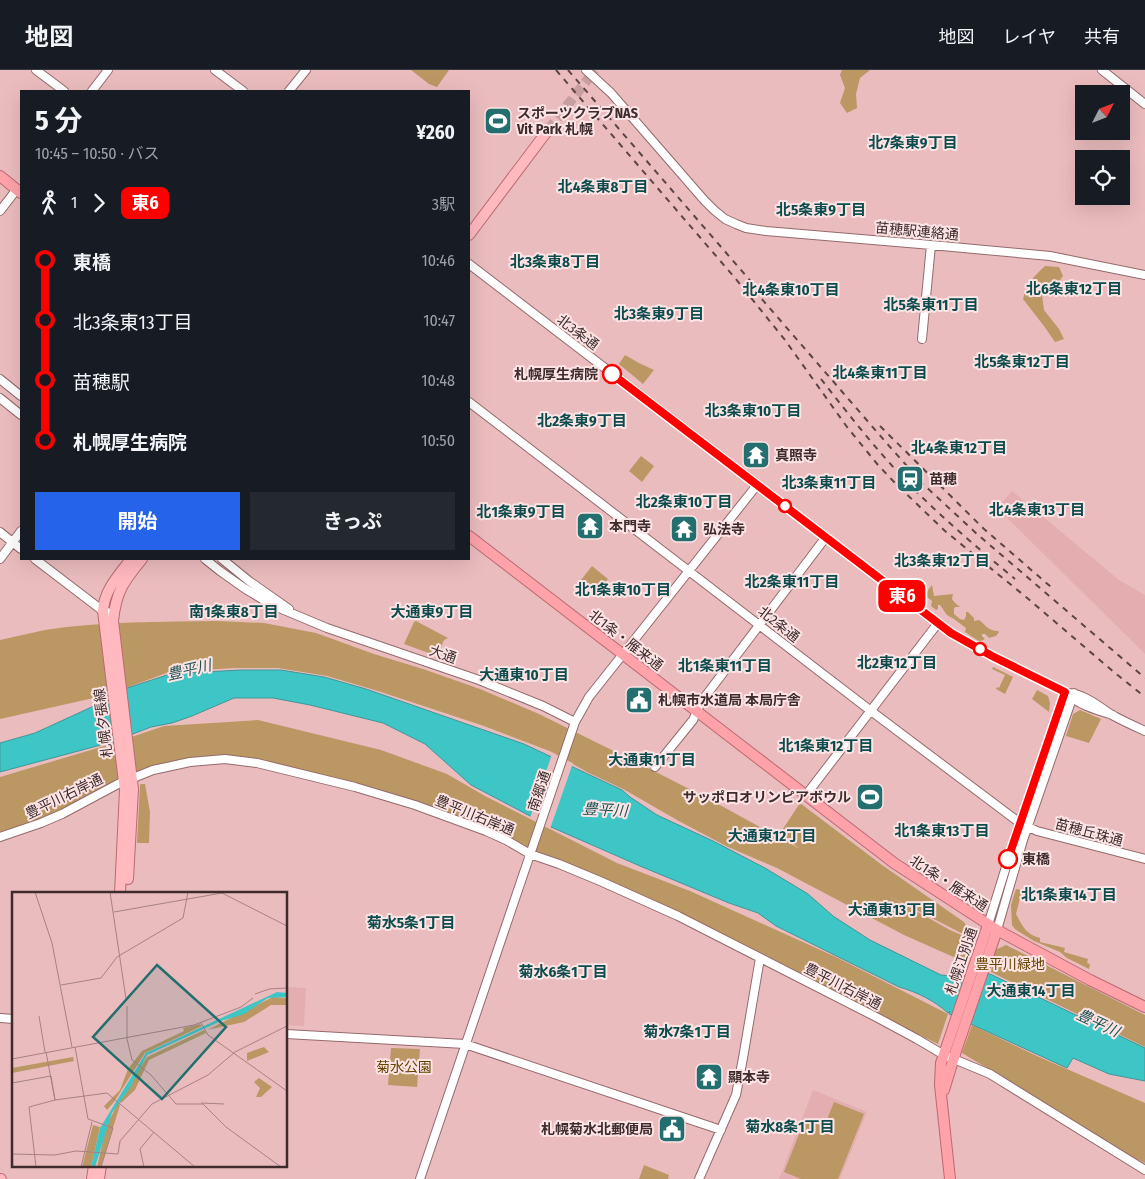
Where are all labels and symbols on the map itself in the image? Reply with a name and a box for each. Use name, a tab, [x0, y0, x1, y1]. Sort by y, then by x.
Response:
north arrow	[1075, 85, 1130, 140]
place label: スポーツクラブNAS Vit Park 札幌	[516, 105, 638, 138]
sports icon: スポーツクラブNAS Vit Park 札幌	[483, 106, 513, 136]
district label: 北7条東9丁目	[868, 134, 958, 152]
district label: 北4条東8丁目	[558, 178, 648, 196]
district label: 北5条東9丁目	[776, 201, 866, 219]
street label: 苗穂駅連絡通	[874, 219, 960, 244]
district label: 北3条東8丁目	[510, 253, 600, 271]
district label: 北6条東12丁目	[1026, 280, 1122, 298]
district label: 北4条東10丁目	[742, 281, 840, 299]
district label: 北5条東11丁目	[884, 296, 978, 314]
district label: 北3条東9丁目	[614, 305, 704, 323]
street label: 北3条通	[553, 311, 602, 354]
district label: 北5条東12丁目	[974, 353, 1070, 371]
marker: 札幌厚生病院	[602, 364, 622, 384]
district label: 北4条東11丁目	[832, 364, 928, 382]
place label: 札幌厚生病院	[514, 366, 598, 383]
district label: 北3条東10丁目	[705, 402, 801, 420]
district label: 北2条東9丁目	[537, 412, 627, 430]
district label: 北4条東12丁目	[911, 439, 1007, 457]
temple icon: 真照寺	[741, 440, 771, 470]
place label: 真照寺	[775, 447, 817, 464]
station icon: 苗穂	[895, 464, 925, 494]
place label: 苗穂	[929, 471, 957, 488]
district label: 北3条東11丁目	[782, 474, 876, 492]
district label: 北2条東10丁目	[636, 493, 732, 511]
unlabelled marker	[778, 499, 792, 513]
district label: 北4条東13丁目	[989, 501, 1085, 519]
district label: 北1条東9丁目	[476, 503, 566, 521]
temple icon: 本門寺	[575, 511, 605, 541]
temple icon: 弘法寺	[669, 514, 699, 544]
place label: 本門寺	[609, 518, 651, 535]
place label: 弘法寺	[703, 521, 745, 538]
district label: 北3条東12丁目	[894, 552, 990, 570]
district label: 北2条東11丁目	[745, 573, 839, 591]
line badge: 東6	[880, 580, 924, 612]
district label: 北1条東10丁目	[575, 581, 671, 599]
district label: 南1条東8丁目	[189, 603, 279, 621]
district label: 大通東9丁目	[391, 603, 473, 621]
street label: 北2条通	[754, 603, 803, 646]
street label: 北1条・雁来通	[585, 606, 666, 675]
street label: 大通	[427, 642, 459, 667]
unlabelled marker	[973, 642, 987, 656]
district label: 北2東12丁目	[857, 654, 937, 672]
water label: 豊平川	[165, 656, 215, 684]
district label: 北1条東11丁目	[678, 657, 772, 675]
district label: 大通東10丁目	[479, 666, 569, 684]
public building icon: 札幌市水道局 本局庁舎	[624, 685, 654, 715]
street label: 札幌夕張線	[91, 687, 116, 759]
place label: 札幌市水道局 本局庁舎	[658, 692, 801, 709]
district label: 北1条東12丁目	[779, 737, 873, 755]
district label: 大通東11丁目	[608, 751, 696, 769]
street label: 南郷通	[525, 769, 554, 814]
street label: 豊平川右岸通	[23, 770, 106, 823]
sports icon: サッポロオリンピアボウル	[855, 782, 885, 812]
place label: サッポロオリンピアボウル	[683, 789, 851, 806]
street label: 豊平川右岸通	[433, 792, 517, 839]
water label: 豊平川	[582, 800, 630, 820]
street label: 苗穂丘珠通	[1053, 815, 1125, 850]
district label: 北1条東13丁目	[895, 822, 989, 840]
district label: 大通東12丁目	[728, 827, 816, 845]
marker: 東橋	[998, 849, 1018, 869]
place label: 東橋	[1022, 851, 1050, 868]
street label: 北1条・雁来通	[907, 852, 991, 915]
district label: 北1条東14丁目	[1021, 886, 1117, 904]
inset map	[12, 892, 288, 1166]
district label: 大通東13丁目	[848, 901, 936, 919]
district label: 菊水5条1丁目	[367, 914, 455, 932]
street label: 札幌江別通	[942, 925, 981, 997]
park label: 豊平川緑地	[975, 956, 1045, 973]
street label: 豊平川右岸通	[801, 960, 884, 1013]
district label: 菊水6条1丁目	[518, 963, 608, 981]
district label: 大通東14丁目	[986, 982, 1076, 1000]
water label: 豊平川	[1074, 1005, 1124, 1042]
district label: 菊水7条1丁目	[643, 1023, 731, 1041]
park label: 菊水公園	[376, 1059, 432, 1076]
temple icon: 顯本寺	[694, 1062, 724, 1092]
place label: 顯本寺	[728, 1069, 770, 1086]
public building icon: 札幌菊水北郵便局	[657, 1114, 687, 1144]
district label: 菊水8条1丁目	[745, 1118, 835, 1136]
place label: 札幌菊水北郵便局	[541, 1121, 653, 1138]

